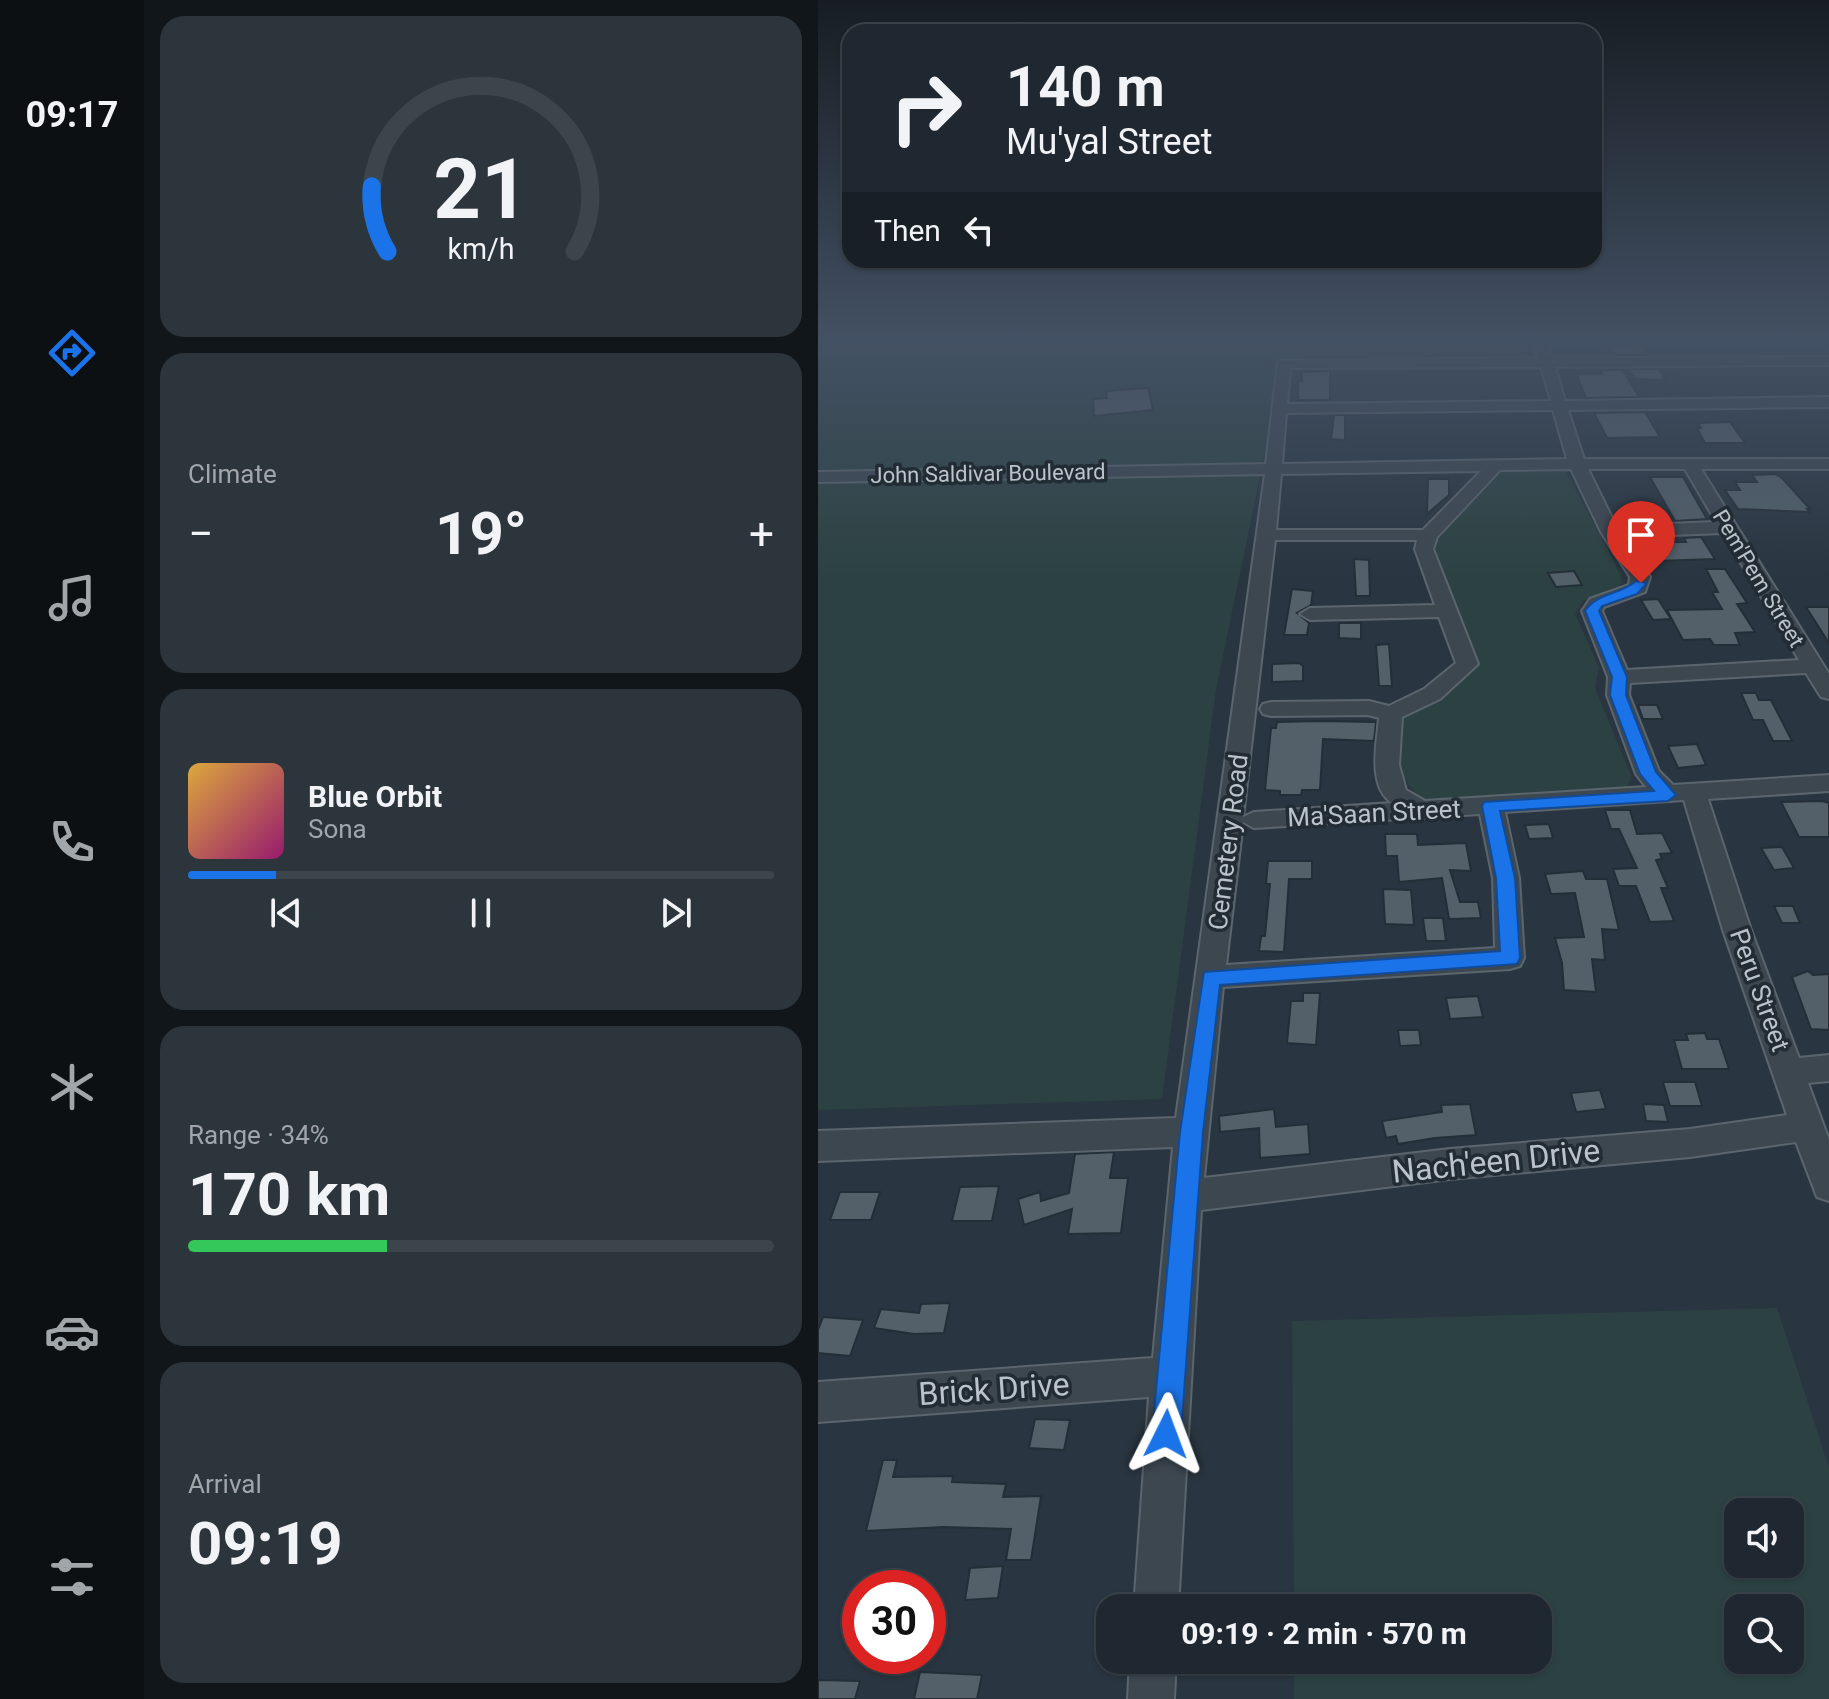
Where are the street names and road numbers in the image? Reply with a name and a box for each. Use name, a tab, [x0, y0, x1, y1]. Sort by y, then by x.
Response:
street label: John Saldivar Boulevard	[870, 459, 1106, 488]
street label: Pem'Pem Street	[1708, 505, 1809, 651]
street label: Cemetery Road	[1202, 752, 1254, 932]
street label: Ma'Saan Street	[1286, 793, 1462, 833]
street label: Peru Street	[1724, 925, 1796, 1055]
street label: Nach'een Drive	[1390, 1131, 1602, 1191]
street label: Brick Drive	[917, 1365, 1071, 1413]

